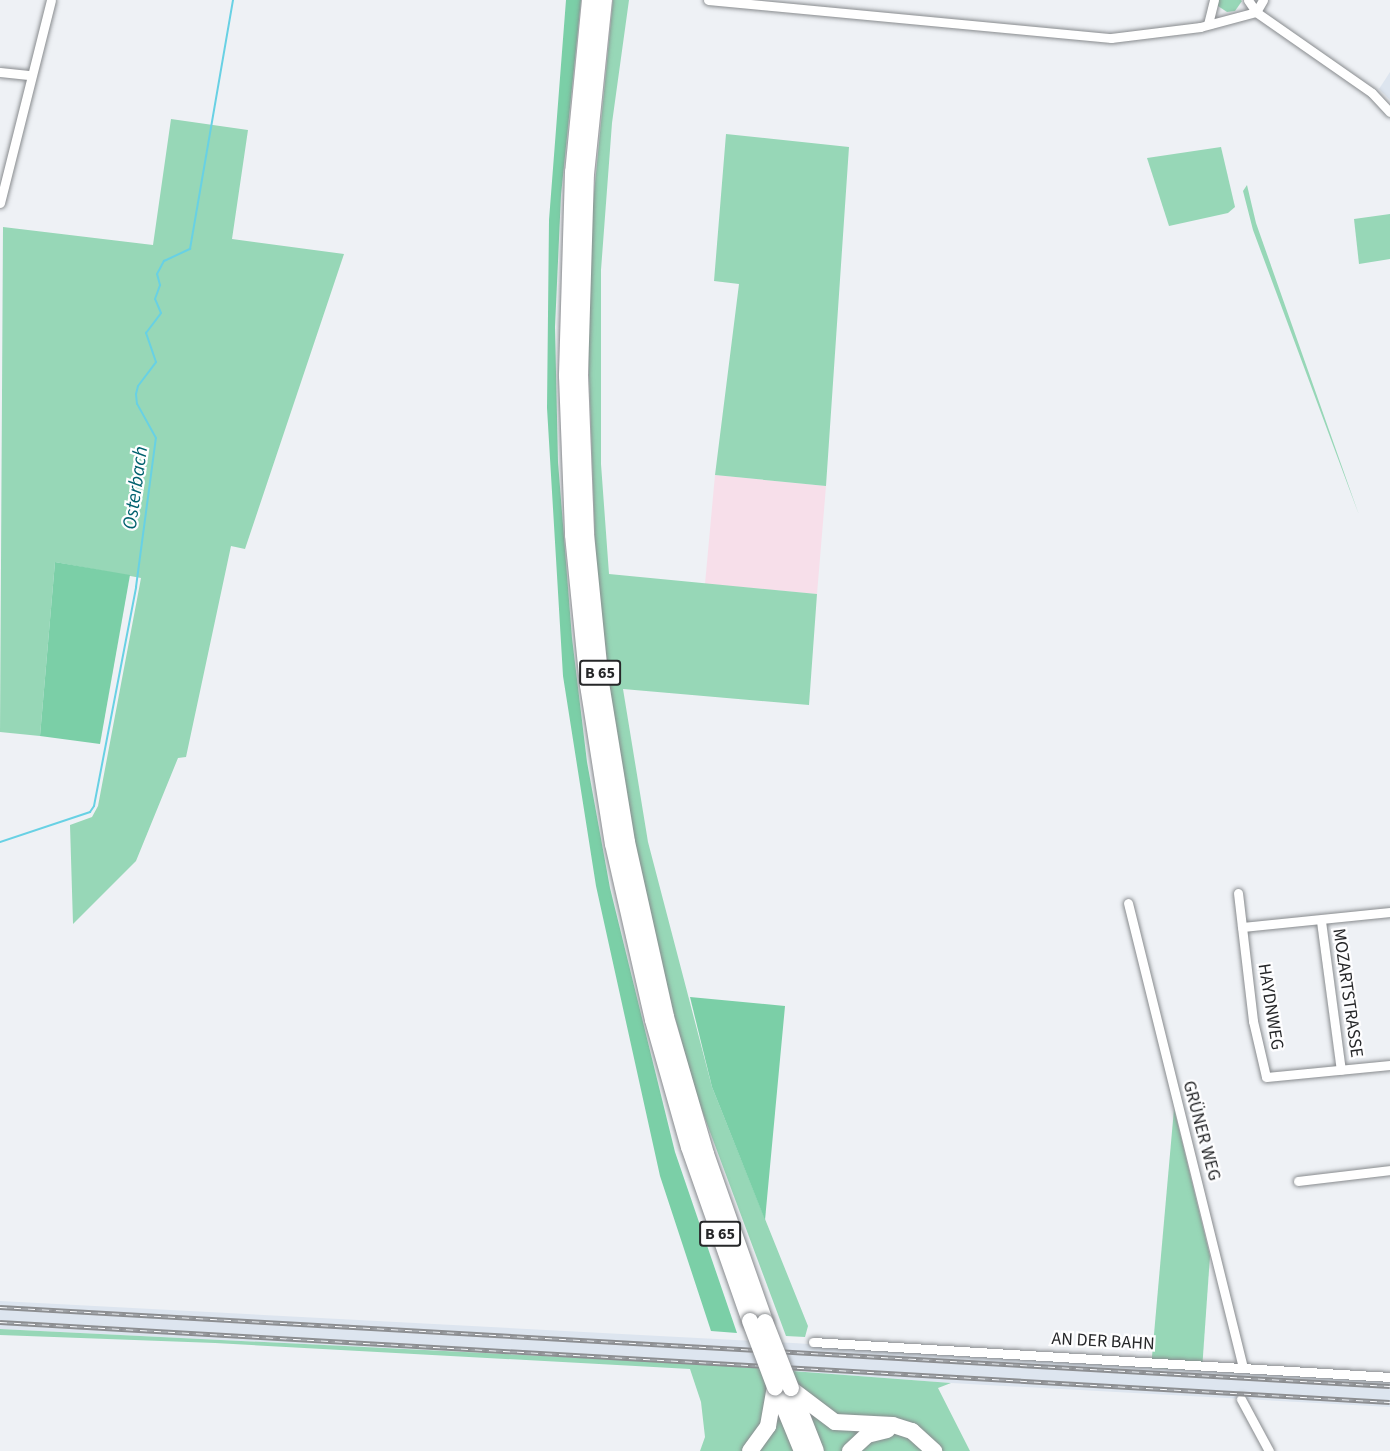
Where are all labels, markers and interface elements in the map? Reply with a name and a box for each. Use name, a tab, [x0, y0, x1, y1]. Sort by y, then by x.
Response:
water label: Osterbach	[118, 445, 154, 531]
road number: B 65	[579, 660, 621, 686]
street label: MOZARTSTRASSE	[1327, 927, 1367, 1059]
street label: HAYDNWEG	[1253, 962, 1287, 1052]
street label: GRÜNER WEG	[1177, 1079, 1225, 1183]
road number: B 65	[699, 1221, 741, 1247]
street label: AN DER BAHN	[1051, 1329, 1155, 1355]

